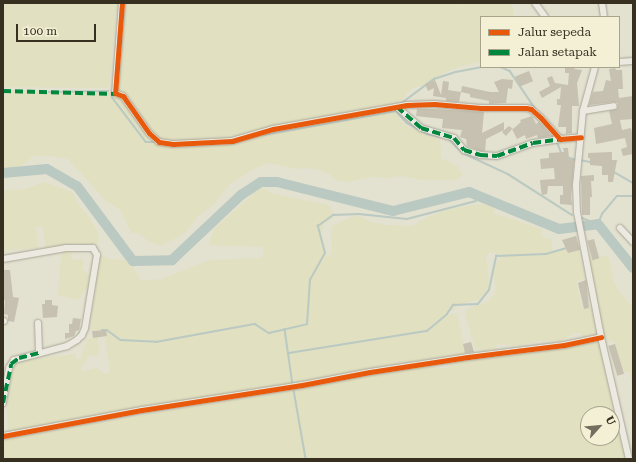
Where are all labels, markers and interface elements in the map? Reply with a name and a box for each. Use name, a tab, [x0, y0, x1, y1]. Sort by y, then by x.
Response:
scale bar	[18, 16, 98, 42]
legend	[480, 16, 620, 68]
text: 100 m	[23, 24, 57, 38]
text: Jalur sepeda	[518, 25, 591, 39]
text: Jalan setapak	[518, 45, 597, 59]
north arrow	[580, 406, 620, 446]
text: U	[603, 414, 618, 428]

